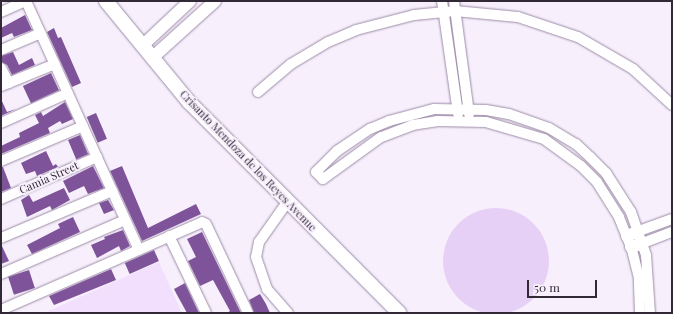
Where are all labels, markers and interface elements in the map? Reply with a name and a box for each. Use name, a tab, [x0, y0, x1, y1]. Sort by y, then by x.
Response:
street label: Crisanto Mendoza de los Reyes Avenue	[177, 87, 319, 235]
street label: Camia Street	[17, 159, 81, 197]
scale bar	[529, 272, 599, 298]
text: 50 m	[534, 279, 560, 295]

